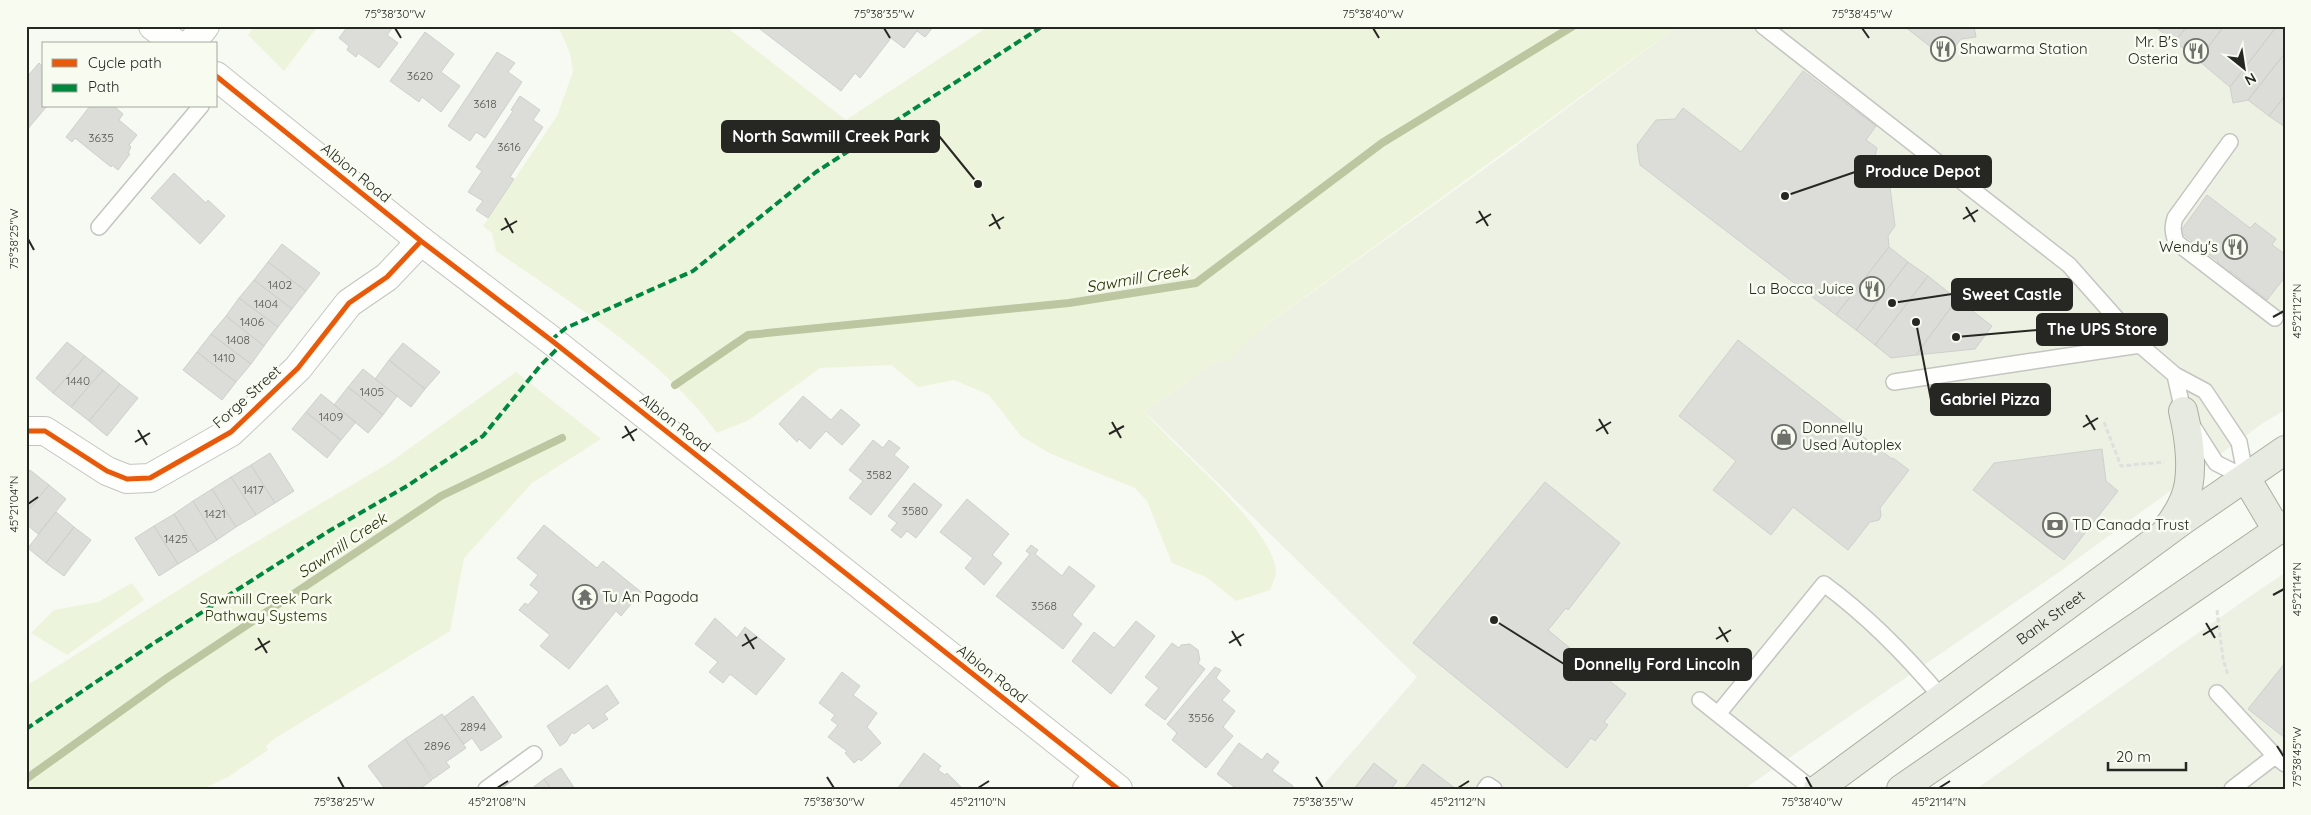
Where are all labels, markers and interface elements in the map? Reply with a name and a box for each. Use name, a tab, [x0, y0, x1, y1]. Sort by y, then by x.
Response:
text: 75°38'30"W	[364, 6, 426, 21]
text: 75°38'35"W	[854, 6, 915, 21]
text: 75°38'40"W	[1342, 6, 1404, 21]
text: 75°38'45"W	[1832, 6, 1893, 21]
place label: Mr. B's Osteria	[2128, 32, 2178, 68]
restaurant icon: Shawarma Station	[1930, 36, 1956, 62]
restaurant icon: Mr. B's Osteria	[2183, 38, 2209, 64]
place label: Shawarma Station	[1960, 39, 2088, 58]
legend	[42, 42, 218, 108]
north arrow	[2218, 42, 2268, 92]
text: Cycle path	[88, 53, 162, 72]
house number: 3620	[407, 68, 433, 83]
text: N	[2242, 69, 2259, 90]
text: Path	[88, 77, 120, 96]
house number: 3618	[473, 96, 497, 111]
callout: North Sawmill Creek Park	[722, 121, 939, 152]
text: North Sawmill Creek Park	[732, 126, 930, 146]
house number: 3635	[88, 130, 114, 145]
street label: Albion Road	[318, 139, 395, 207]
house number: 3616	[497, 139, 521, 154]
callout: Produce Depot	[1855, 156, 1991, 187]
text: Produce Depot	[1865, 161, 1981, 181]
text: 75°38'25"W	[6, 208, 21, 270]
restaurant icon: Wendy's	[2222, 234, 2248, 260]
place label: Wendy's	[2159, 237, 2218, 256]
water label: Sawmill Creek	[1084, 259, 1191, 297]
restaurant icon: La Bocca Juice	[1859, 276, 1885, 302]
house number: 1402	[268, 277, 293, 292]
place label: La Bocca Juice	[1749, 279, 1854, 298]
callout: Sweet Castle	[1952, 279, 2072, 310]
text: Sweet Castle	[1962, 284, 2062, 304]
text: 45°21'12"N	[2289, 284, 2304, 338]
house number: 1404	[254, 296, 278, 311]
house number: 1406	[240, 314, 265, 329]
callout: The UPS Store	[2037, 314, 2167, 345]
text: The UPS Store	[2047, 319, 2157, 339]
house number: 1408	[226, 332, 250, 347]
house number: 1410	[213, 350, 235, 365]
street label: Forge Street	[209, 361, 285, 432]
house number: 1440	[66, 373, 90, 388]
house number: 1405	[360, 384, 384, 399]
callout: Gabriel Pizza	[1931, 384, 2050, 415]
street label: Albion Road	[636, 389, 714, 456]
text: Gabriel Pizza	[1940, 389, 2040, 409]
house number: 1409	[319, 409, 344, 424]
place label: Donnelly Used Autoplex	[1802, 418, 1902, 454]
shop icon: Donnelly Used Autoplex	[1771, 424, 1797, 450]
house number: 3582	[866, 467, 892, 482]
text: 45°21'04"N	[6, 475, 21, 533]
house number: 1417	[242, 482, 264, 497]
house number: 3580	[902, 503, 928, 518]
house number: 1421	[204, 506, 226, 521]
water label: Sawmill Creek	[294, 507, 392, 582]
bank icon: TD Canada Trust	[2042, 512, 2068, 538]
place label: TD Canada Trust	[2072, 515, 2189, 534]
house number: 1425	[164, 531, 188, 546]
text: 45°21'14"N	[2289, 562, 2304, 616]
temple icon: Tu An Pagoda	[572, 584, 598, 610]
street label: Bank Street	[2012, 586, 2089, 649]
place label: Tu An Pagoda	[602, 587, 699, 606]
park label: Sawmill Creek Park Pathway Systems	[200, 589, 332, 625]
house number: 3568	[1031, 598, 1057, 613]
street label: Albion Road	[953, 640, 1031, 707]
callout: Donnelly Ford Lincoln	[1564, 649, 1751, 680]
text: Donnelly Ford Lincoln	[1574, 654, 1740, 674]
house number: 3556	[1188, 710, 1214, 725]
house number: 2894	[460, 719, 486, 734]
text: 75°38'45"W	[2289, 726, 2304, 787]
house number: 2896	[424, 738, 451, 753]
scale bar	[2108, 740, 2186, 772]
text: 20 m	[2116, 747, 2151, 766]
text: 75°38'25"W	[313, 794, 375, 809]
text: 45°21'08"N	[468, 794, 526, 809]
text: 75°38'30"W	[803, 794, 865, 809]
text: 45°21'10"N	[950, 794, 1006, 809]
text: 75°38'35"W	[1293, 794, 1354, 809]
text: 45°21'12"N	[1431, 794, 1485, 809]
text: 75°38'40"W	[1781, 794, 1843, 809]
text: 45°21'14"N	[1912, 794, 1966, 809]

